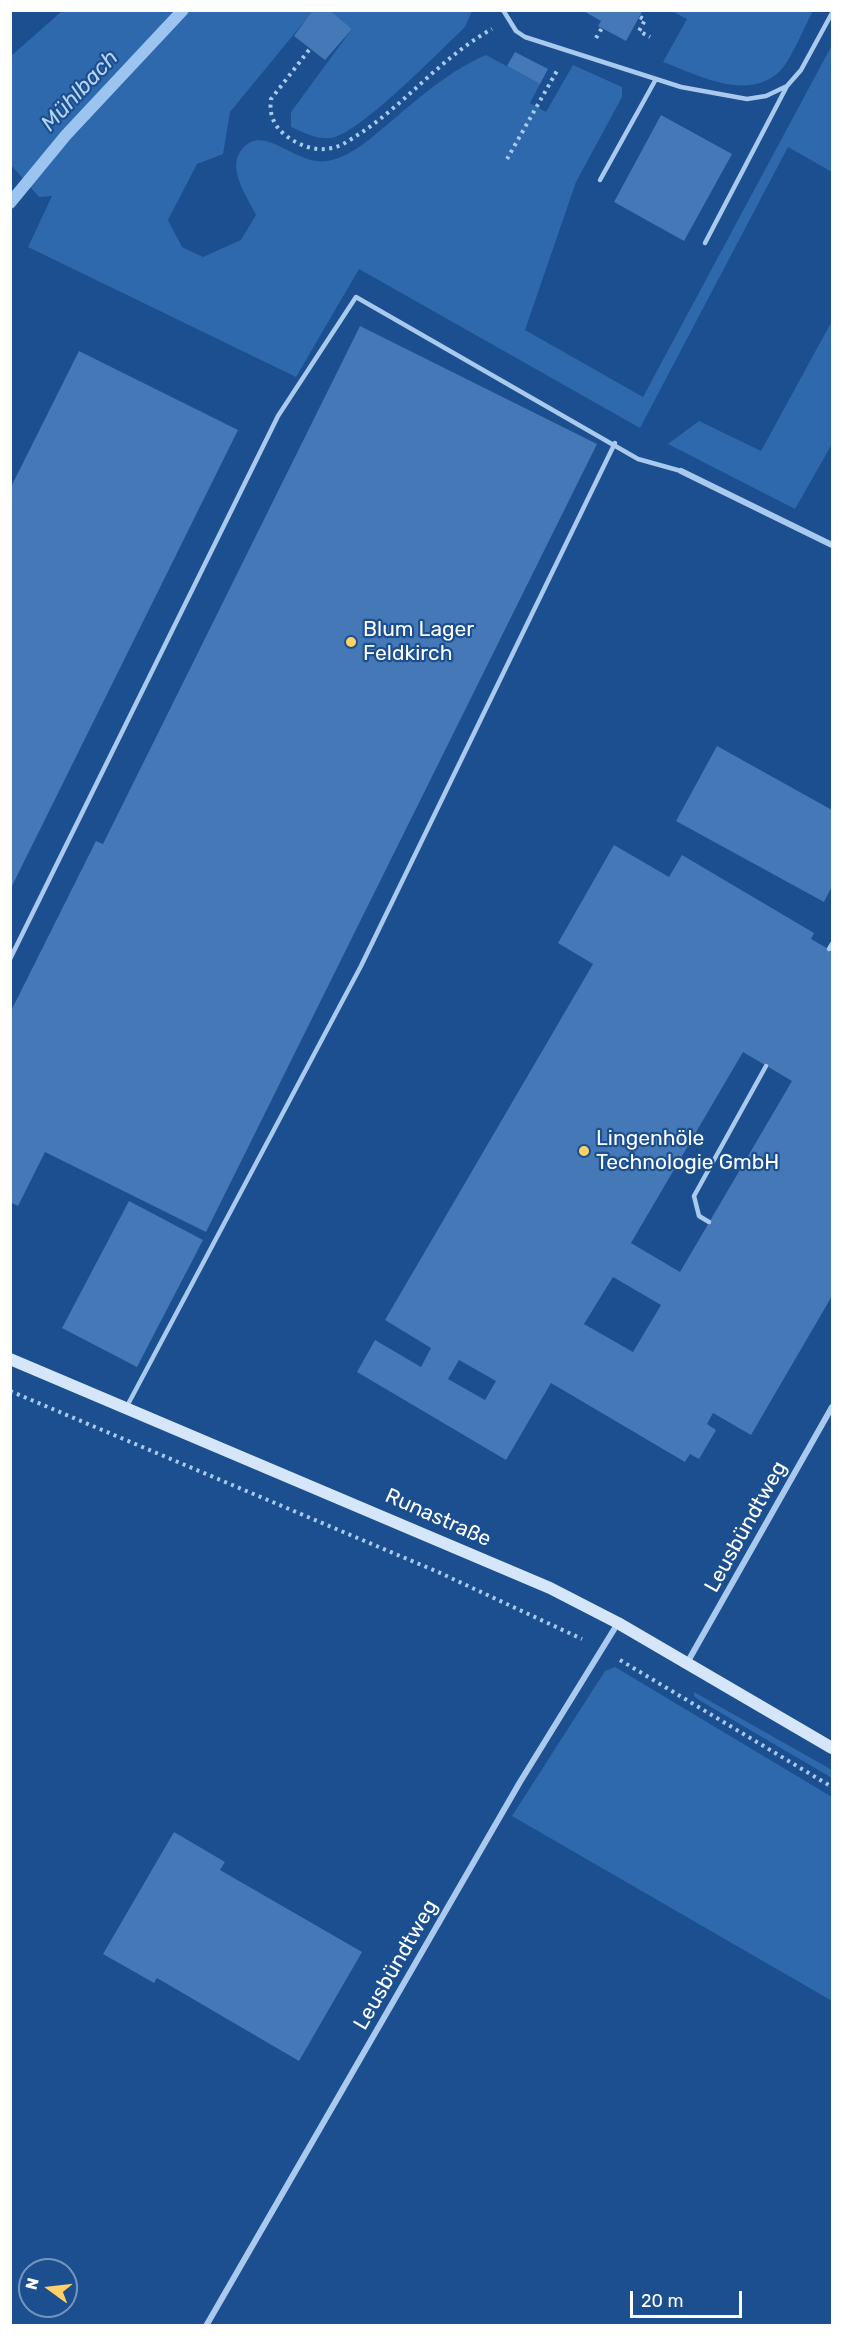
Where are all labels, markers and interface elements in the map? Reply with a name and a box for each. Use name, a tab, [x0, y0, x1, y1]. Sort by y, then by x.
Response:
water label: Mühlbach	[36, 45, 124, 137]
place label: Blum Lager Feldkirch	[363, 617, 474, 667]
marker: Blum Lager Feldkirch	[344, 635, 358, 649]
place label: Lingenhöle Technologie GmbH	[596, 1126, 779, 1176]
marker: Lingenhöle Technologie GmbH	[577, 1144, 591, 1158]
street label: Leusbündtweg	[700, 1457, 792, 1597]
street label: Runastraße	[381, 1483, 495, 1553]
street label: Leusbündtweg	[349, 1895, 443, 2035]
north arrow	[18, 2258, 78, 2318]
text: N	[21, 2276, 43, 2292]
scale bar	[633, 2279, 746, 2317]
text: 20 m	[641, 2290, 683, 2312]

